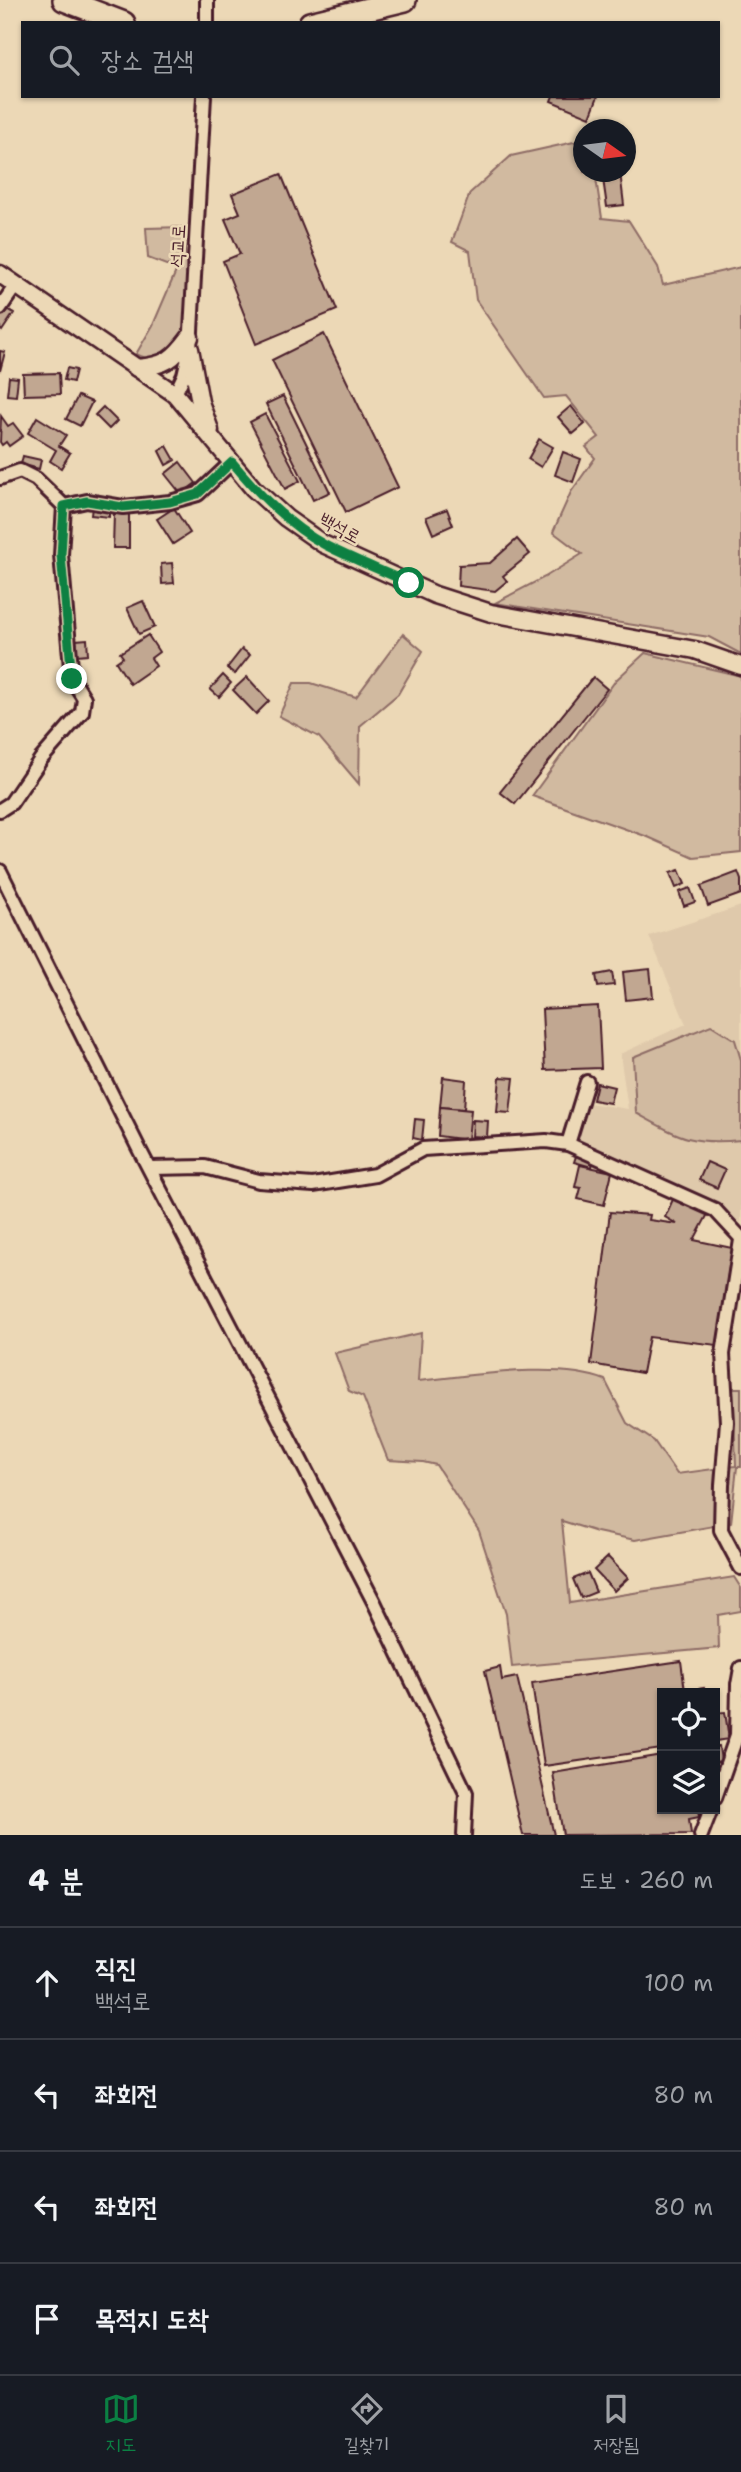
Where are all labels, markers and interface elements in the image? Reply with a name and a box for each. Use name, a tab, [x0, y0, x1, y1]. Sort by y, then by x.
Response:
search box	[21, 21, 720, 98]
icon: search	[45, 41, 83, 79]
text: 장소 검색	[101, 42, 194, 77]
north arrow	[573, 119, 636, 182]
street label: 석교로	[165, 224, 191, 268]
street label: 백석로	[315, 507, 365, 549]
route start	[393, 567, 424, 598]
route end	[56, 663, 87, 694]
map controls	[657, 1688, 720, 1814]
button: locate	[657, 1688, 720, 1751]
button: layers	[657, 1751, 720, 1814]
text: 4 분	[28, 1860, 83, 1901]
text: 도보 · 260 m	[579, 1865, 713, 1895]
text: 직진	[95, 1950, 137, 1985]
icon: ahead	[28, 1964, 66, 2002]
text: 100 m	[644, 1968, 713, 1998]
text: 백석로	[95, 1986, 151, 2016]
icon: left	[28, 2076, 66, 2114]
text: 좌회전	[95, 2077, 158, 2112]
text: 80 m	[654, 2080, 713, 2110]
icon: left	[28, 2188, 66, 2226]
text: 좌회전	[95, 2189, 158, 2224]
text: 80 m	[654, 2192, 713, 2222]
icon: arrive	[28, 2300, 66, 2338]
text: 목적지 도착	[95, 2301, 209, 2336]
tab: 지도	[102, 2390, 140, 2458]
tab: 길찾기	[344, 2390, 390, 2458]
tab: 저장됨	[593, 2390, 639, 2458]

